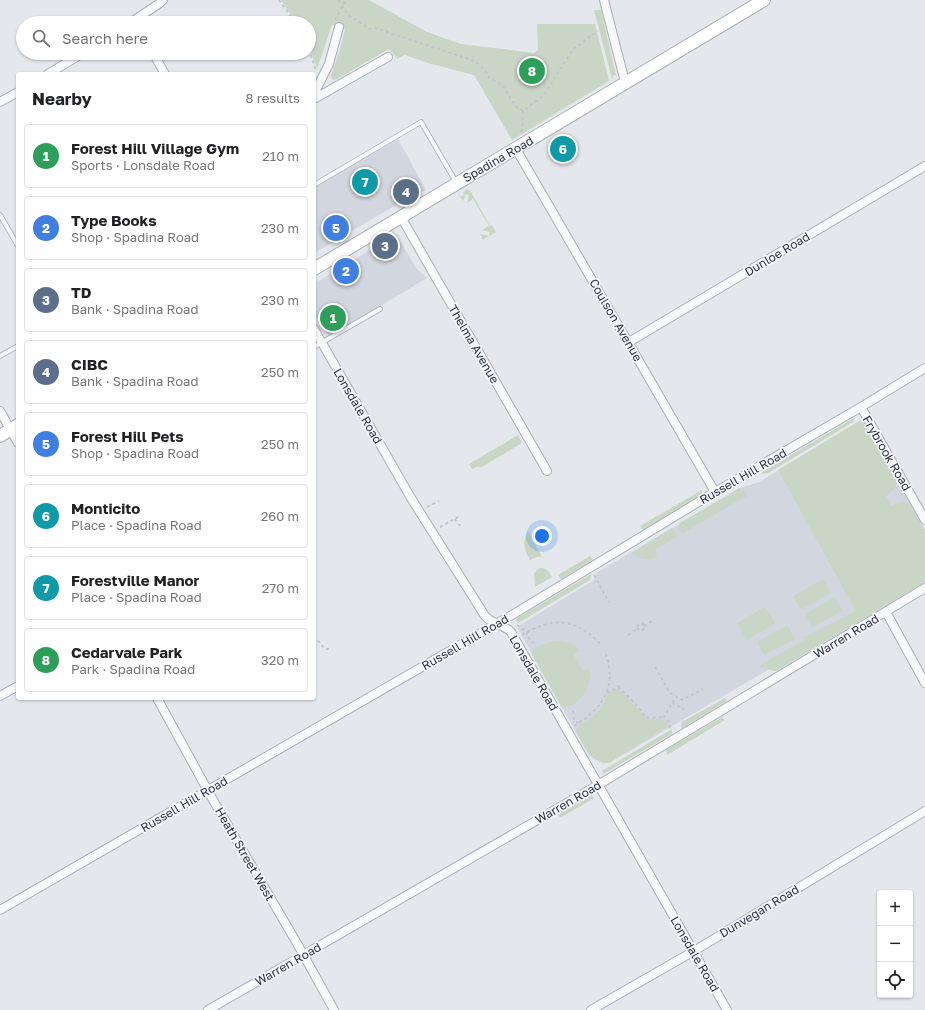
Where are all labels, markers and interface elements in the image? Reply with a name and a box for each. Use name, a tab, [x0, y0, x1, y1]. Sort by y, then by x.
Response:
search box	[16, 16, 316, 60]
icon: search	[30, 27, 52, 49]
text: Search here	[62, 29, 148, 47]
pin: 8	[519, 56, 545, 86]
text: Nearby	[32, 88, 92, 109]
text: 8 results	[246, 90, 300, 106]
street label: Spadina Road	[460, 133, 536, 185]
pin: 6	[550, 134, 576, 164]
text: Forest Hill Village Gym	[71, 139, 239, 157]
text: 1	[43, 148, 49, 164]
text: 210 m	[262, 148, 299, 164]
text: Sports · Lonsdale Road	[71, 157, 215, 173]
pin: 7	[352, 167, 378, 197]
pin: 4	[393, 177, 419, 207]
text: Type Books	[71, 211, 157, 229]
pin: 5	[323, 213, 349, 243]
text: 2	[42, 220, 50, 236]
text: 230 m	[261, 220, 299, 236]
text: Shop · Spadina Road	[71, 229, 199, 245]
street label: Dunloe Road	[742, 229, 812, 279]
pin: 3	[372, 231, 398, 261]
pin: 2	[333, 256, 359, 286]
street label: Coulson Avenue	[586, 276, 646, 364]
text: TD	[71, 283, 91, 301]
text: 3	[42, 292, 50, 308]
text: 230 m	[261, 292, 299, 308]
text: Bank · Spadina Road	[71, 301, 198, 317]
street label: Thelma Avenue	[445, 302, 503, 386]
pin: 1	[320, 303, 346, 333]
text: CIBC	[71, 355, 108, 373]
text: 4	[42, 364, 50, 380]
text: 250 m	[261, 364, 299, 380]
street label: Lonsdale Road	[330, 365, 386, 447]
text: Bank · Spadina Road	[71, 373, 198, 389]
street label: Frybrook Road	[859, 413, 915, 493]
text: Forest Hill Pets	[71, 427, 184, 445]
text: 5	[42, 436, 50, 452]
text: 250 m	[261, 436, 299, 452]
text: Shop · Spadina Road	[71, 445, 199, 461]
street label: Russell Hill Road	[697, 445, 789, 507]
text: Monticito	[71, 499, 140, 517]
text: 6	[42, 508, 50, 524]
text: 260 m	[261, 508, 299, 524]
text: Place · Spadina Road	[71, 517, 202, 533]
your location	[532, 526, 552, 546]
text: Forestville Manor	[71, 571, 199, 589]
text: 7	[42, 580, 50, 596]
text: 270 m	[262, 580, 299, 596]
text: Place · Spadina Road	[71, 589, 202, 605]
street label: Russell Hill Road	[419, 611, 511, 673]
street label: Warren Road	[811, 611, 881, 661]
street label: Lonsdale Road	[506, 632, 562, 714]
text: Cedarvale Park	[71, 643, 182, 661]
text: 8	[42, 652, 50, 668]
text: 320 m	[261, 652, 299, 668]
text: Park · Spadina Road	[71, 661, 195, 677]
street label: Russell Hill Road	[138, 773, 230, 835]
street label: Warren Road	[532, 777, 604, 827]
street label: Heath Street West	[212, 805, 278, 904]
street label: Dunvegan Road	[716, 881, 802, 941]
map controls	[877, 890, 913, 998]
button: +	[877, 890, 913, 926]
street label: Lonsdale Road	[667, 913, 723, 995]
button: −	[877, 926, 913, 962]
street label: Warren Road	[252, 939, 324, 989]
button: locate	[877, 962, 913, 998]

